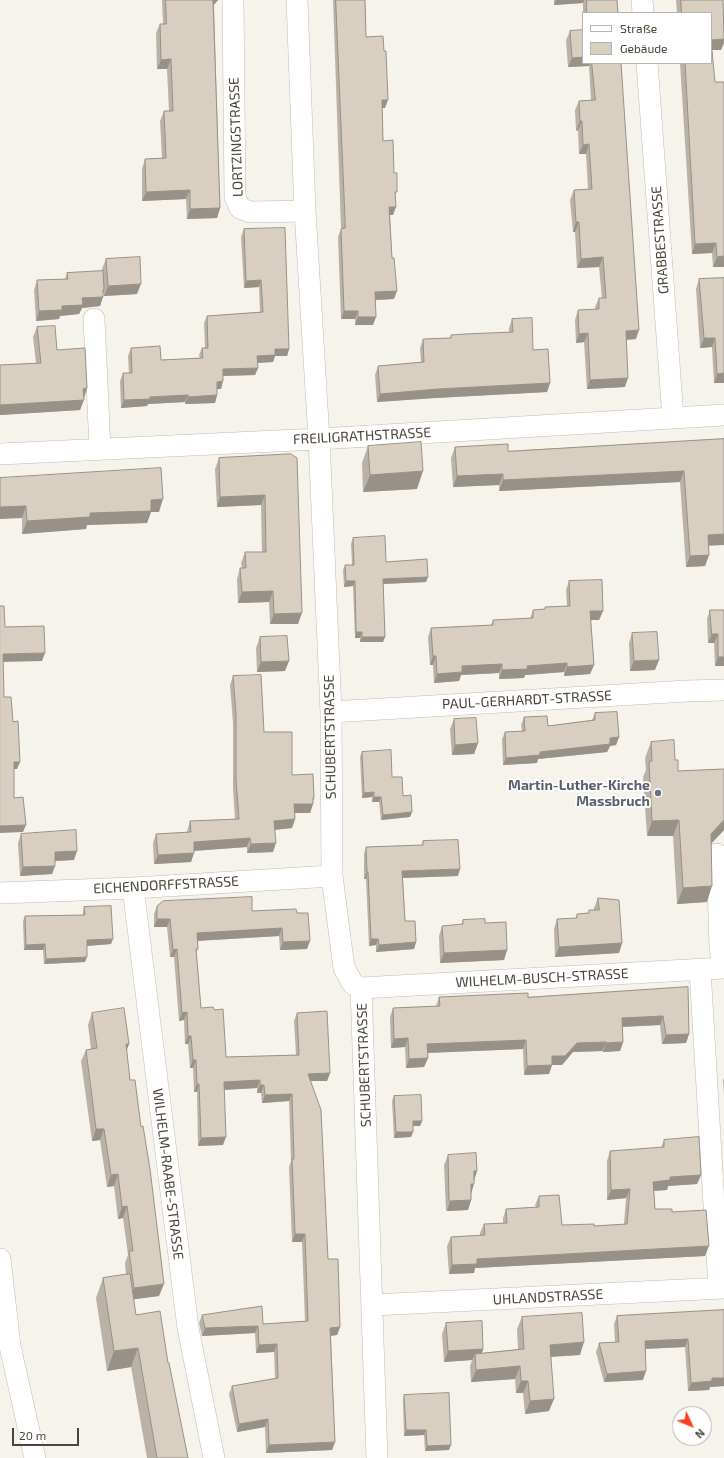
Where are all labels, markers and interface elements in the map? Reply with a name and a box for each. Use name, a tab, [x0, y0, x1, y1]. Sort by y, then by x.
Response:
legend	[582, 12, 712, 64]
text: Straße	[620, 21, 657, 35]
text: Gebäude	[620, 41, 668, 55]
street label: LORTZINGSTRASSE	[226, 77, 246, 197]
street label: GRABBESTRASSE	[648, 185, 672, 295]
street label: FREILIGRATHSTRASSE	[293, 424, 431, 448]
street label: SCHUBERTSTRASSE	[321, 675, 339, 799]
street label: PAUL-GERHARDT-STRASSE	[442, 687, 612, 713]
place label: Martin-Luther-Kirche Massbruch	[508, 777, 650, 810]
marker: Martin-Luther-Kirche Massbruch	[653, 788, 663, 798]
street label: EICHENDORFFSTRASSE	[93, 873, 239, 897]
street label: WILHELM-BUSCH-STRASSE	[455, 965, 629, 991]
street label: SCHUBERTSTRASSE	[353, 1002, 375, 1128]
street label: WILHELM-RAABE-STRASSE	[149, 1087, 187, 1261]
street label: UHLANDSTRASSE	[492, 1286, 604, 1308]
north arrow	[672, 1406, 712, 1446]
scale bar	[14, 1420, 81, 1446]
text: N	[693, 1427, 708, 1441]
text: 20 m	[19, 1428, 46, 1442]

